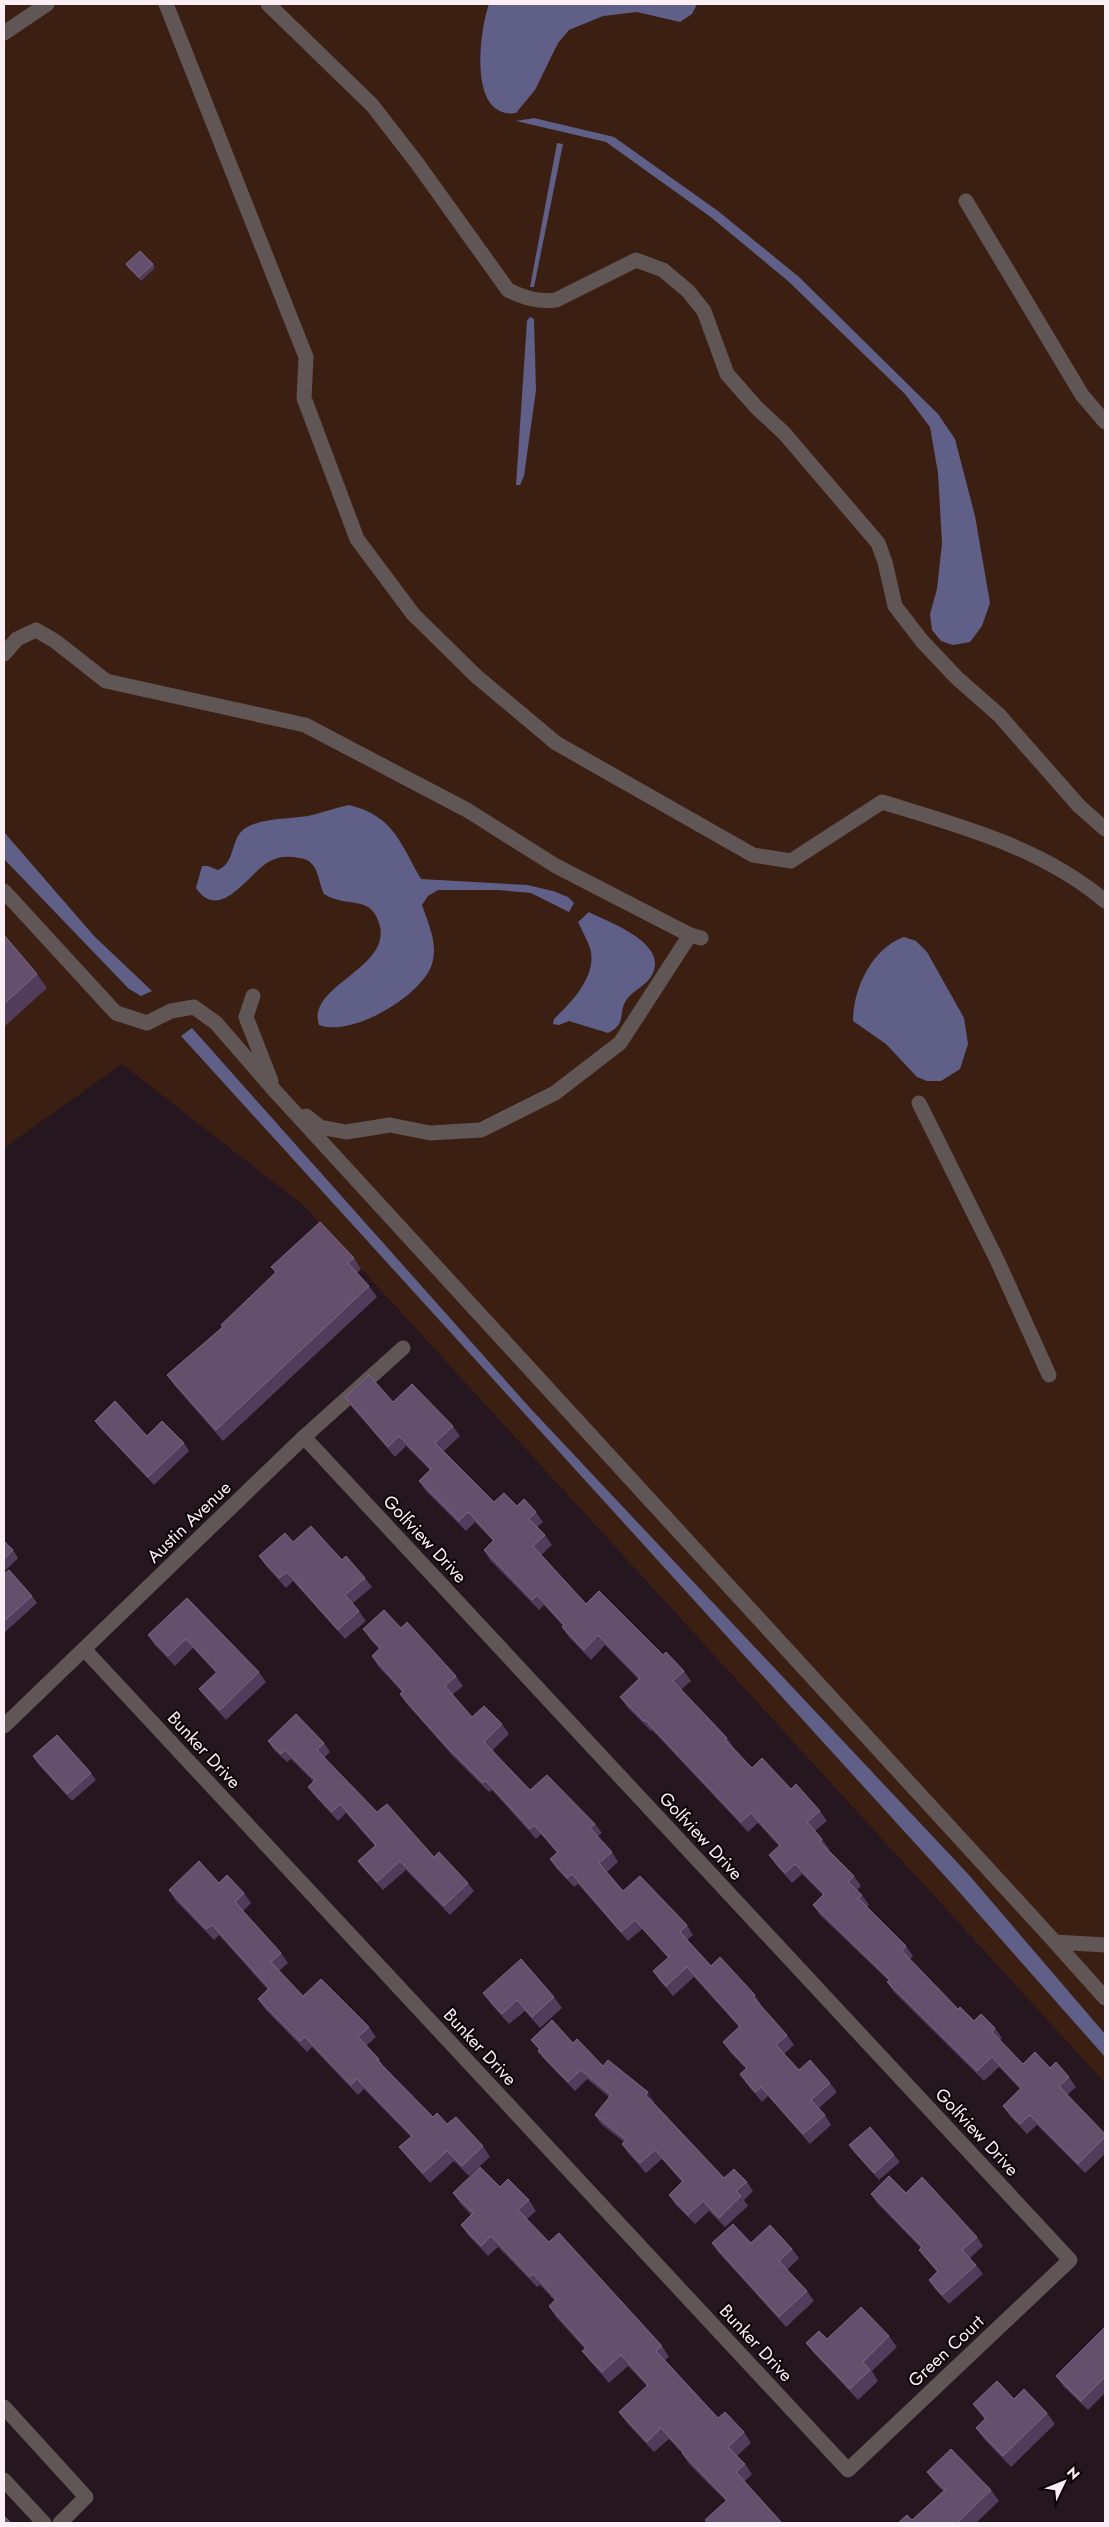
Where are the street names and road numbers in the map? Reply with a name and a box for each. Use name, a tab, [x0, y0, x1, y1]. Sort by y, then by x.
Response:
street label: Austin Avenue	[141, 1475, 237, 1569]
street label: Golfview Drive	[377, 1489, 473, 1589]
street label: Bunker Drive	[161, 1705, 247, 1795]
street label: Golfview Drive	[653, 1786, 749, 1886]
street label: Bunker Drive	[437, 2002, 523, 2092]
street label: Golfview Drive	[929, 2082, 1025, 2182]
street label: Bunker Drive	[713, 2298, 799, 2388]
street label: Green Court	[902, 2309, 990, 2393]

